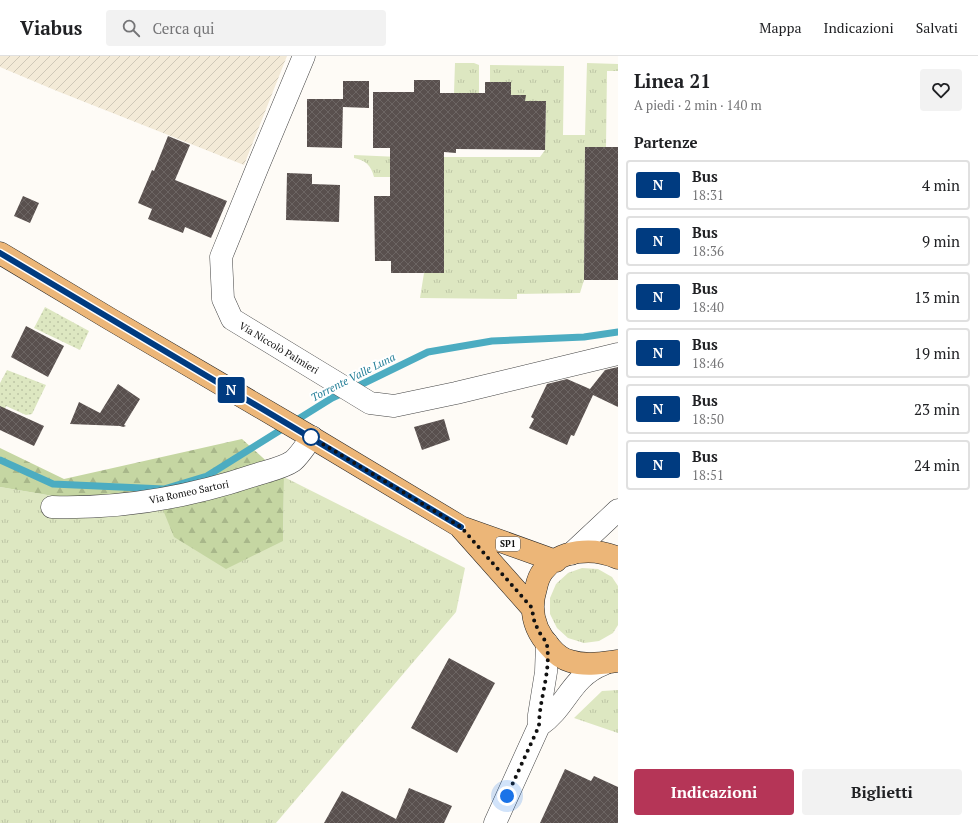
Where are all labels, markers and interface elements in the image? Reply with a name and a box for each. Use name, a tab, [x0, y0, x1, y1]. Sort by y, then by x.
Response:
search box	[106, 10, 386, 46]
text: Viabus	[20, 15, 82, 40]
icon: search	[120, 17, 142, 39]
text: Cerca qui	[152, 18, 215, 38]
text: Mappa	[759, 18, 801, 37]
text: Indicazioni	[823, 18, 894, 37]
text: Salvati	[916, 18, 958, 37]
text: Linea 21	[634, 68, 711, 93]
button: heart	[920, 69, 962, 111]
text: A piedi · 2 min · 140 m	[634, 96, 762, 114]
text: Partenze	[634, 132, 698, 152]
text: Bus	[692, 166, 718, 186]
text: N	[653, 175, 663, 194]
text: 4 min	[922, 175, 960, 195]
text: 18:31	[692, 186, 724, 204]
text: Bus	[692, 222, 718, 242]
text: N	[653, 231, 663, 250]
text: 9 min	[922, 231, 960, 251]
text: 18:36	[692, 242, 724, 260]
text: Bus	[692, 278, 718, 298]
text: N	[653, 287, 663, 306]
text: 13 min	[914, 287, 960, 307]
text: 18:40	[692, 298, 724, 316]
street label: Via Niccolò Palmieri	[237, 319, 321, 377]
text: Bus	[692, 334, 718, 354]
text: N	[653, 343, 663, 362]
text: 19 min	[914, 343, 960, 363]
water label: Torrente Valle Luna	[308, 350, 398, 404]
text: 18:46	[692, 354, 724, 372]
line badge: N	[218, 377, 244, 403]
text: N	[226, 380, 236, 399]
text: Bus	[692, 390, 718, 410]
text: N	[653, 399, 663, 418]
text: 23 min	[914, 399, 960, 419]
text: 18:50	[692, 410, 724, 428]
unlabelled marker	[302, 428, 320, 446]
text: Bus	[692, 446, 718, 466]
text: N	[653, 455, 663, 474]
text: 24 min	[914, 455, 960, 475]
text: 18:51	[692, 466, 724, 484]
street label: Via Romeo Sartori	[148, 477, 230, 507]
road number: SP1	[496, 537, 520, 551]
button: Indicazioni	[634, 769, 794, 815]
button: Biglietti	[802, 769, 962, 815]
your location	[497, 786, 517, 806]

